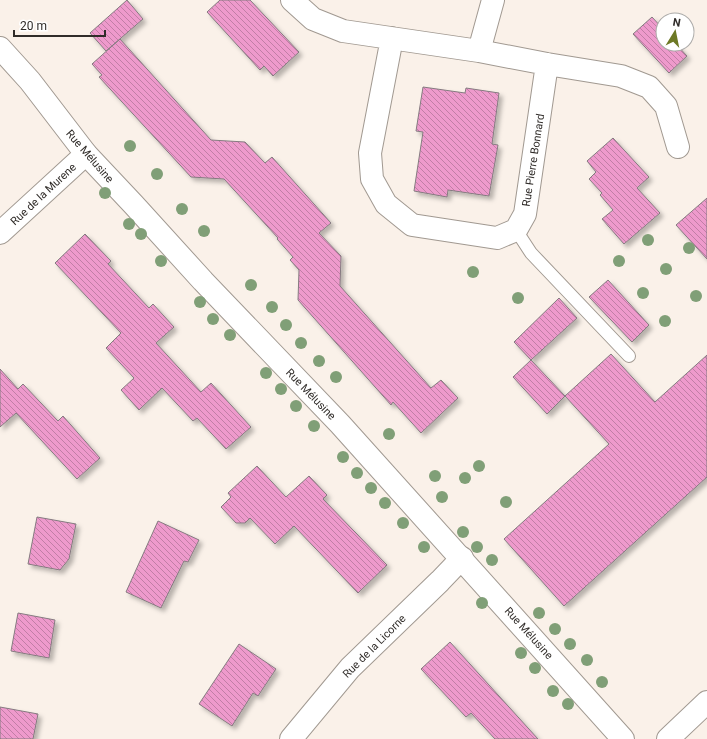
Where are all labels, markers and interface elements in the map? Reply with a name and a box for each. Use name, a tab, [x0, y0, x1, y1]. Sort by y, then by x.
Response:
scale bar	[14, 12, 105, 38]
north arrow	[655, 12, 695, 52]
text: N	[672, 16, 682, 30]
text: 20 m	[20, 19, 47, 33]
street label: Rue Pierre Bonnard	[520, 113, 547, 207]
street label: Rue Mélusine	[63, 127, 116, 186]
street label: Rue de la Murene	[8, 161, 79, 228]
street label: Rue Mélusine	[283, 366, 338, 423]
street label: Rue Mélusine	[502, 605, 556, 662]
street label: Rue de la Licorne	[340, 612, 409, 681]

